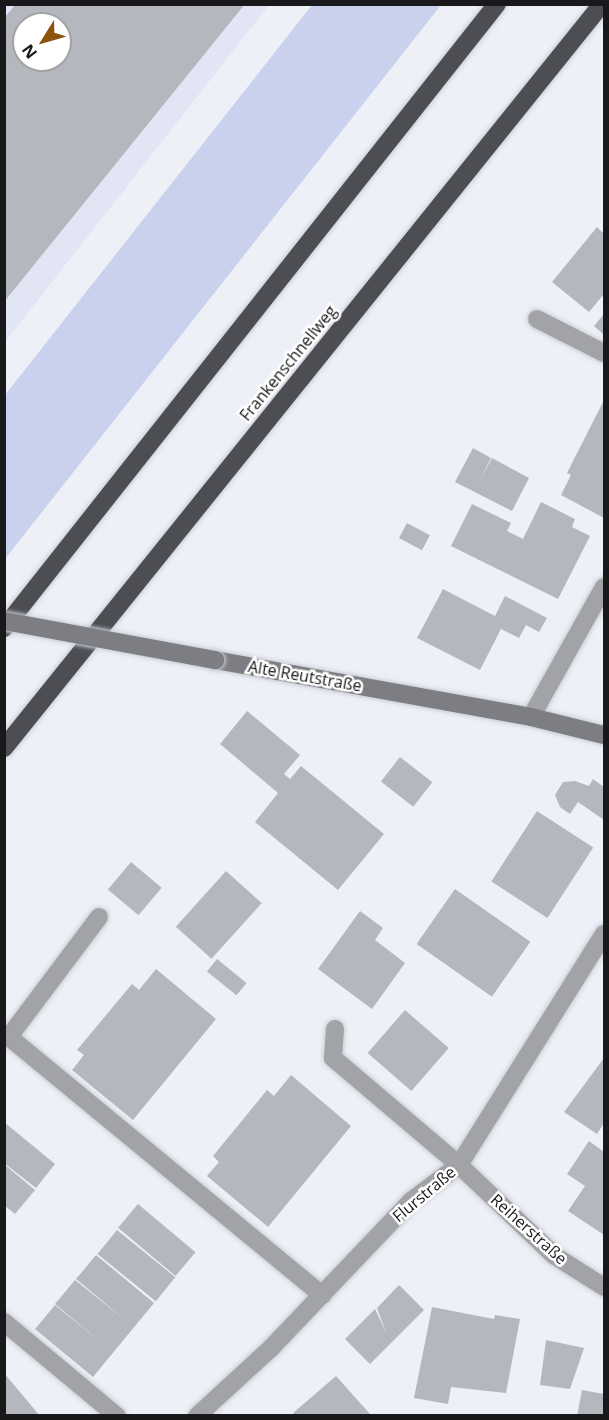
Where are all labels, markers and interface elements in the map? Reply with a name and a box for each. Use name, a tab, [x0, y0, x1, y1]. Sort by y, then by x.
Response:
north arrow	[12, 12, 72, 72]
text: N	[17, 40, 42, 63]
street label: Frankenschnellweg	[236, 301, 340, 425]
street label: Alte Reutstraße	[247, 657, 363, 695]
street label: Flurstraße	[389, 1162, 459, 1226]
street label: Reiherstraße	[487, 1190, 571, 1268]

